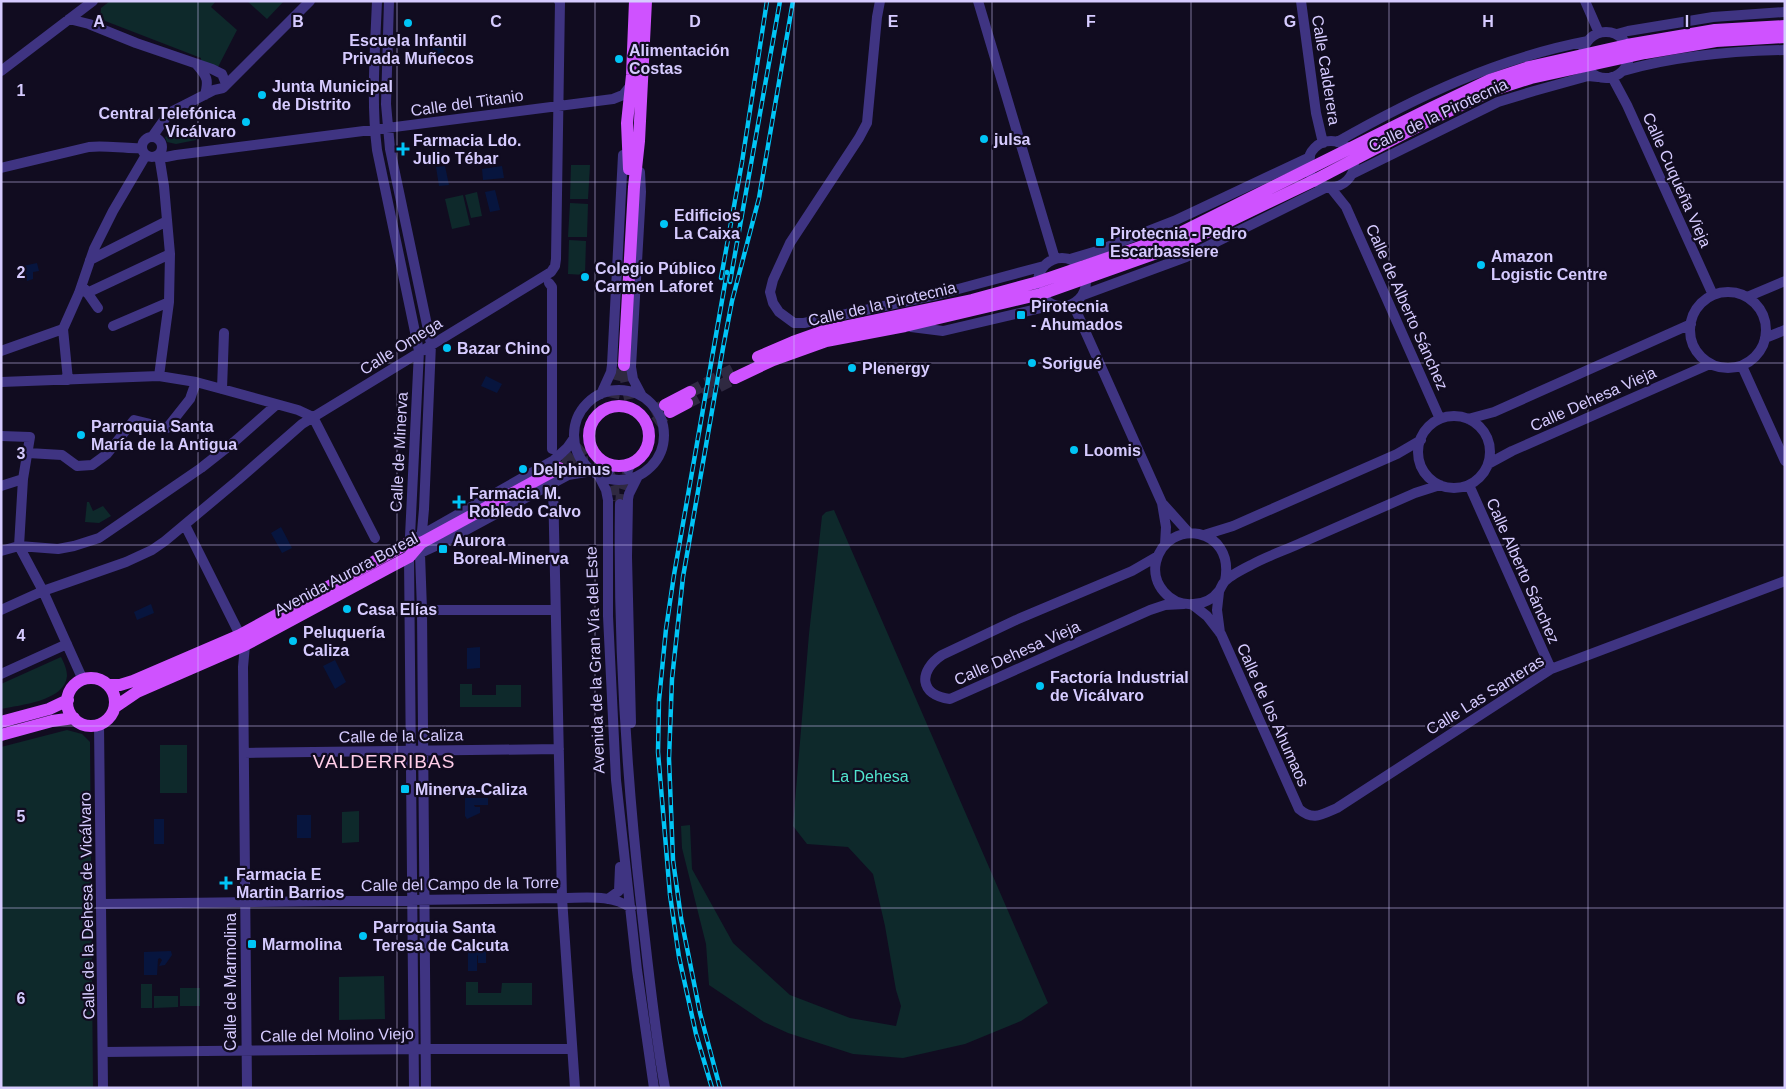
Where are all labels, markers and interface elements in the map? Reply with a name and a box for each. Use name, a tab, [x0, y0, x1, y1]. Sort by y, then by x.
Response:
text: A	[93, 13, 105, 30]
text: B	[292, 13, 304, 30]
text: C	[490, 13, 502, 30]
text: D	[689, 13, 701, 30]
text: E	[888, 13, 899, 30]
text: F	[1086, 13, 1096, 30]
text: G	[1284, 13, 1296, 30]
text: H	[1482, 13, 1494, 30]
text: I	[1685, 13, 1689, 30]
street label: Calle Calderera	[1309, 14, 1343, 126]
marker: Escuela Infantil Privada Muñecos	[402, 17, 414, 29]
place label: Escuela Infantil Privada Muñecos	[342, 32, 474, 67]
place label: Alimentación Costas	[629, 42, 729, 77]
marker: Alimentación Costas	[613, 53, 625, 65]
street label: Calle de la Pirotecnia	[1366, 75, 1510, 155]
place label: Junta Municipal de Distrito	[272, 78, 393, 113]
text: 1	[17, 82, 26, 99]
street label: Calle del Titanio	[409, 87, 525, 119]
marker: Junta Municipal de Distrito	[256, 89, 268, 101]
place label: Central Telefónica Vicálvaro	[98, 105, 236, 140]
street label: Calle Cuqueña Vieja	[1640, 110, 1714, 250]
marker: Central Telefónica Vicálvaro	[240, 116, 252, 128]
place label: julsa	[993, 131, 1031, 148]
place label: Farmacia Ldo. Julio Tébar	[413, 132, 521, 167]
marker: julsa	[978, 133, 990, 145]
marker: Farmacia Ldo. Julio Tébar	[397, 143, 409, 155]
place label: Edificios La Caixa	[674, 207, 741, 242]
marker: Edificios La Caixa	[658, 218, 670, 230]
street label: Calle de Alberto Sánchez	[1363, 221, 1451, 393]
place label: Pirotecnia - Pedro Escarbassiere	[1110, 225, 1247, 260]
marker: Pirotecnia - Pedro Escarbassiere	[1094, 236, 1106, 248]
place label: Amazon Logistic Centre	[1491, 248, 1608, 283]
marker: Amazon Logistic Centre	[1475, 259, 1487, 271]
place label: Colegio Público Carmen Laforet	[595, 260, 716, 295]
text: 2	[17, 264, 26, 281]
marker: Colegio Público Carmen Laforet	[579, 271, 591, 283]
street label: Calle de la Pirotecnia	[806, 279, 958, 329]
place label: Pirotecnia - Ahumados	[1031, 298, 1123, 333]
marker: Pirotecnia - Ahumados	[1015, 309, 1027, 321]
street label: Calle Omega	[357, 314, 445, 378]
place label: Bazar Chino	[457, 340, 551, 357]
marker: Bazar Chino	[441, 342, 453, 354]
place label: Sorigué	[1042, 355, 1102, 372]
marker: Sorigué	[1026, 357, 1038, 369]
place label: Plenergy	[862, 360, 930, 377]
marker: Plenergy	[846, 362, 858, 374]
street label: Calle Dehesa Vieja	[1528, 364, 1659, 434]
street label: Calle de Minerva	[387, 392, 411, 512]
place label: Parroquia Santa María de la Antigua	[91, 418, 237, 453]
marker: Parroquia Santa María de la Antigua	[75, 429, 87, 441]
place label: Loomis	[1084, 442, 1141, 459]
marker: Loomis	[1068, 444, 1080, 456]
text: 3	[17, 445, 26, 462]
place label: Delphinus	[533, 461, 610, 478]
marker: Delphinus	[517, 463, 529, 475]
place label: Farmacia M. Robledo Calvo	[469, 485, 581, 520]
marker: Farmacia M. Robledo Calvo	[453, 496, 465, 508]
street label: Calle Alberto Sánchez	[1483, 496, 1563, 646]
street label: Avenida Aurora Boreal	[271, 529, 421, 619]
place label: Aurora Boreal-Minerva	[453, 532, 569, 567]
marker: Aurora Boreal-Minerva	[437, 543, 449, 555]
street label: Avenida de la Gran Vía del Este	[583, 546, 607, 774]
place label: Casa Elías	[357, 601, 437, 618]
marker: Casa Elías	[341, 603, 353, 615]
street label: Calle Dehesa Vieja	[952, 618, 1083, 688]
place label: Peluquería Caliza	[303, 624, 385, 659]
text: 4	[17, 627, 26, 644]
marker: Peluquería Caliza	[287, 635, 299, 647]
street label: Calle de los Ahumaos	[1234, 641, 1312, 789]
street label: Calle Las Santeras	[1423, 652, 1547, 738]
place label: Factoría Industrial de Vicálvaro	[1050, 669, 1189, 704]
marker: Factoría Industrial de Vicálvaro	[1034, 680, 1046, 692]
street label: Calle de la Caliza	[339, 726, 463, 746]
district label: VALDERRIBAS	[313, 751, 455, 772]
park label: La Dehesa	[831, 768, 909, 785]
place label: Minerva-Caliza	[415, 781, 527, 798]
marker: Minerva-Caliza	[399, 783, 411, 795]
street label: Calle de la Dehesa de Vicálvaro	[77, 792, 97, 1020]
text: 5	[17, 808, 26, 825]
place label: Farmacia E Martin Barrios	[236, 866, 345, 901]
street label: Calle del Campo de la Torre	[361, 874, 559, 894]
marker: Farmacia E Martin Barrios	[220, 877, 232, 889]
street label: Calle de Marmolina	[222, 913, 239, 1051]
place label: Parroquia Santa Teresa de Calcuta	[373, 919, 509, 954]
marker: Parroquia Santa Teresa de Calcuta	[357, 930, 369, 942]
place label: Marmolina	[262, 936, 342, 953]
marker: Marmolina	[246, 938, 258, 950]
text: 6	[17, 990, 26, 1007]
street label: Calle del Molino Viejo	[260, 1025, 414, 1045]

